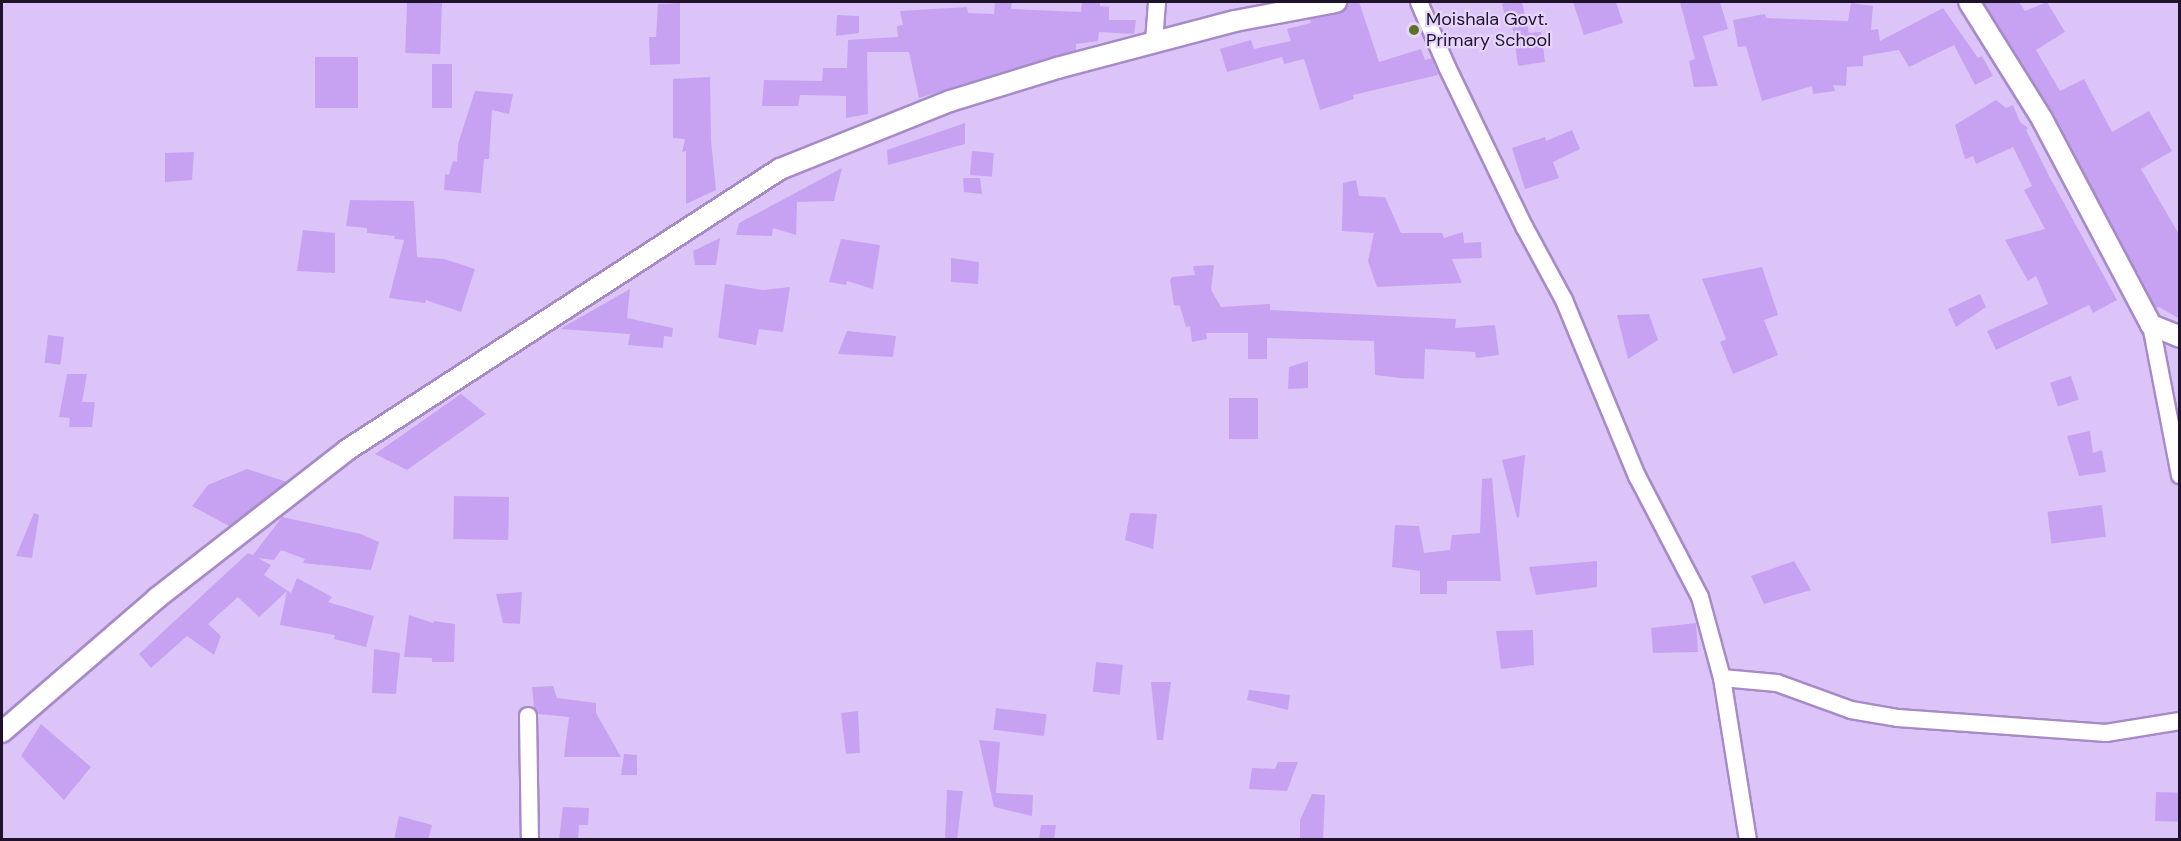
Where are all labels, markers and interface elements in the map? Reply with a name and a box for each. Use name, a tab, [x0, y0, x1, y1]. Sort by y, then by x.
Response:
place label: Moishala Govt. Primary School	[1426, 9, 1551, 52]
marker: Moishala Govt. Primary School	[1407, 23, 1421, 37]

